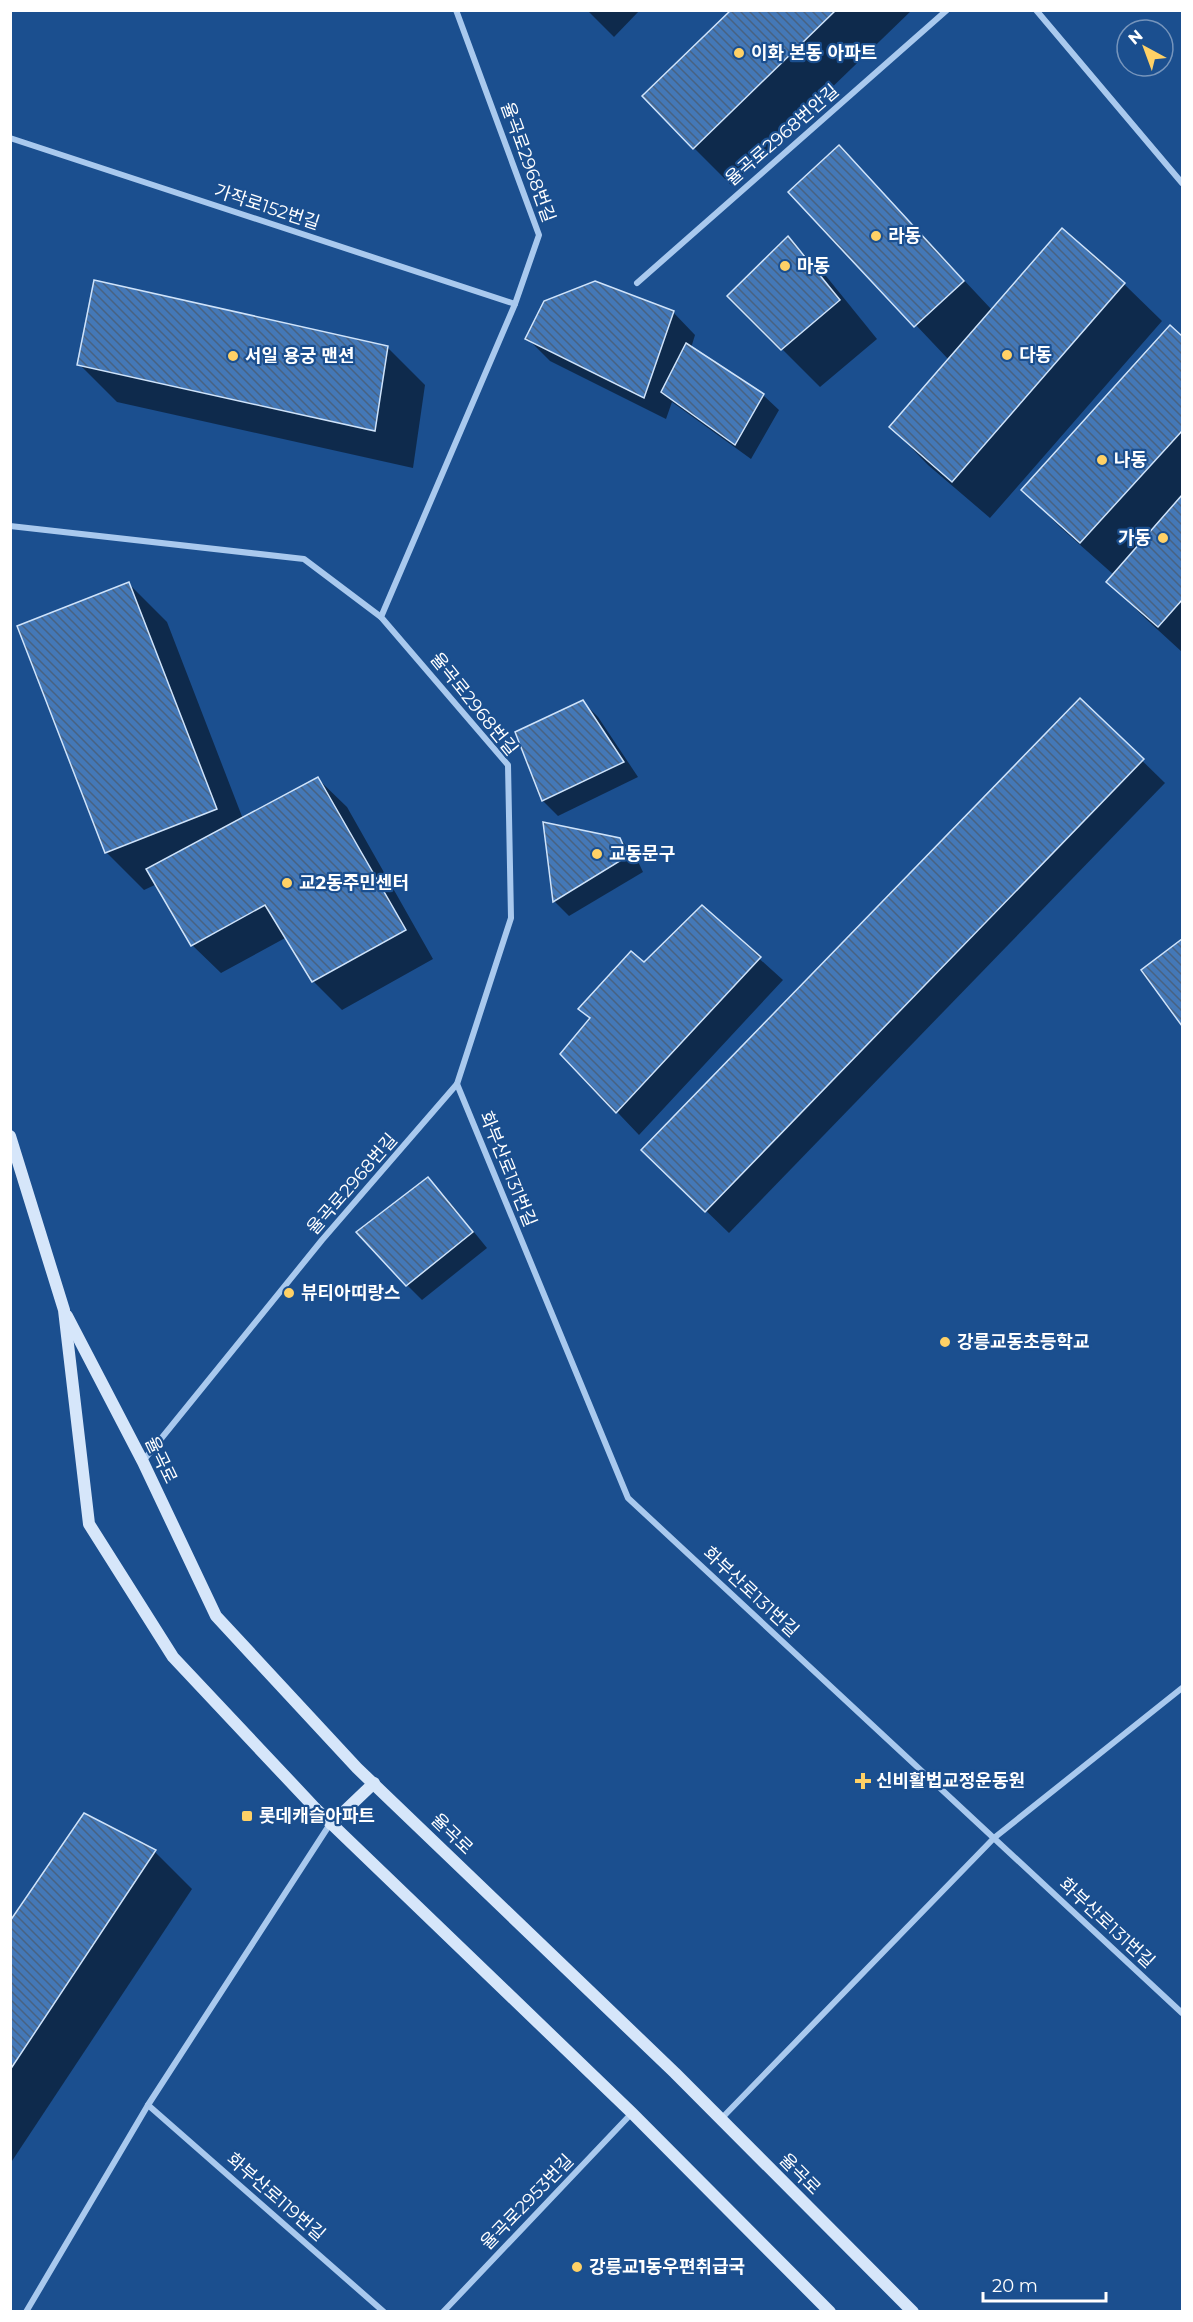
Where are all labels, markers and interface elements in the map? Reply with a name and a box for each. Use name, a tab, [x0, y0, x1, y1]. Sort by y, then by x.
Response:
north arrow	[1115, 18, 1175, 78]
text: N	[1124, 26, 1147, 48]
place label: 이화 본동 아파트	[751, 42, 877, 64]
marker: 이화 본동 아파트	[732, 46, 746, 60]
street label: 율곡로2968번안길	[721, 80, 843, 190]
street label: 율곡로2968번길	[496, 99, 560, 225]
street label: 가작로152번길	[211, 180, 323, 234]
place label: 라동	[888, 225, 921, 247]
marker: 라동	[869, 229, 883, 243]
place label: 마동	[797, 255, 830, 277]
marker: 마동	[778, 259, 792, 273]
place label: 다동	[1019, 344, 1052, 366]
place label: 서일 용궁 맨션	[245, 345, 355, 367]
marker: 다동	[1000, 348, 1014, 362]
marker: 서일 용궁 맨션	[226, 349, 240, 363]
place label: 나동	[1114, 449, 1147, 471]
marker: 나동	[1095, 453, 1109, 467]
place label: 가동	[1118, 527, 1151, 549]
marker: 가동	[1156, 531, 1170, 545]
street label: 율곡로2968번길	[426, 648, 522, 760]
place label: 교동문구	[609, 843, 675, 865]
marker: 교동문구	[590, 847, 604, 861]
place label: 교2동주민센터	[299, 872, 409, 894]
marker: 교2동주민센터	[280, 876, 294, 890]
street label: 화부산로131번길	[475, 1108, 541, 1230]
street label: 율곡로2968번길	[302, 1129, 402, 1239]
place label: 뷰티아띠랑스	[301, 1282, 400, 1304]
marker: 뷰티아띠랑스	[282, 1286, 296, 1300]
place label: 강릉교동초등학교	[957, 1331, 1089, 1353]
marker: 강릉교동초등학교	[938, 1335, 952, 1349]
street label: 율곡로	[140, 1433, 182, 1487]
street label: 화부산로131번길	[699, 1542, 803, 1642]
place label: 신비활법교정운동원	[876, 1770, 1025, 1792]
marker: 신비활법교정운동원	[854, 1772, 872, 1790]
place label: 롯데캐슬아파트	[259, 1805, 375, 1827]
marker: 롯데캐슬아파트	[240, 1809, 254, 1823]
street label: 율곡로	[426, 1809, 478, 1859]
street label: 화부산로131번길	[1055, 1873, 1159, 1973]
street label: 화부산로119번길	[222, 2148, 330, 2246]
street label: 율곡로	[775, 2149, 825, 2199]
street label: 율곡로2953번길	[476, 2150, 578, 2254]
place label: 강릉교1동우편취급국	[589, 2256, 745, 2278]
marker: 강릉교1동우편취급국	[570, 2260, 584, 2274]
scale bar	[983, 2265, 1106, 2303]
text: 20 m	[992, 2275, 1038, 2297]

